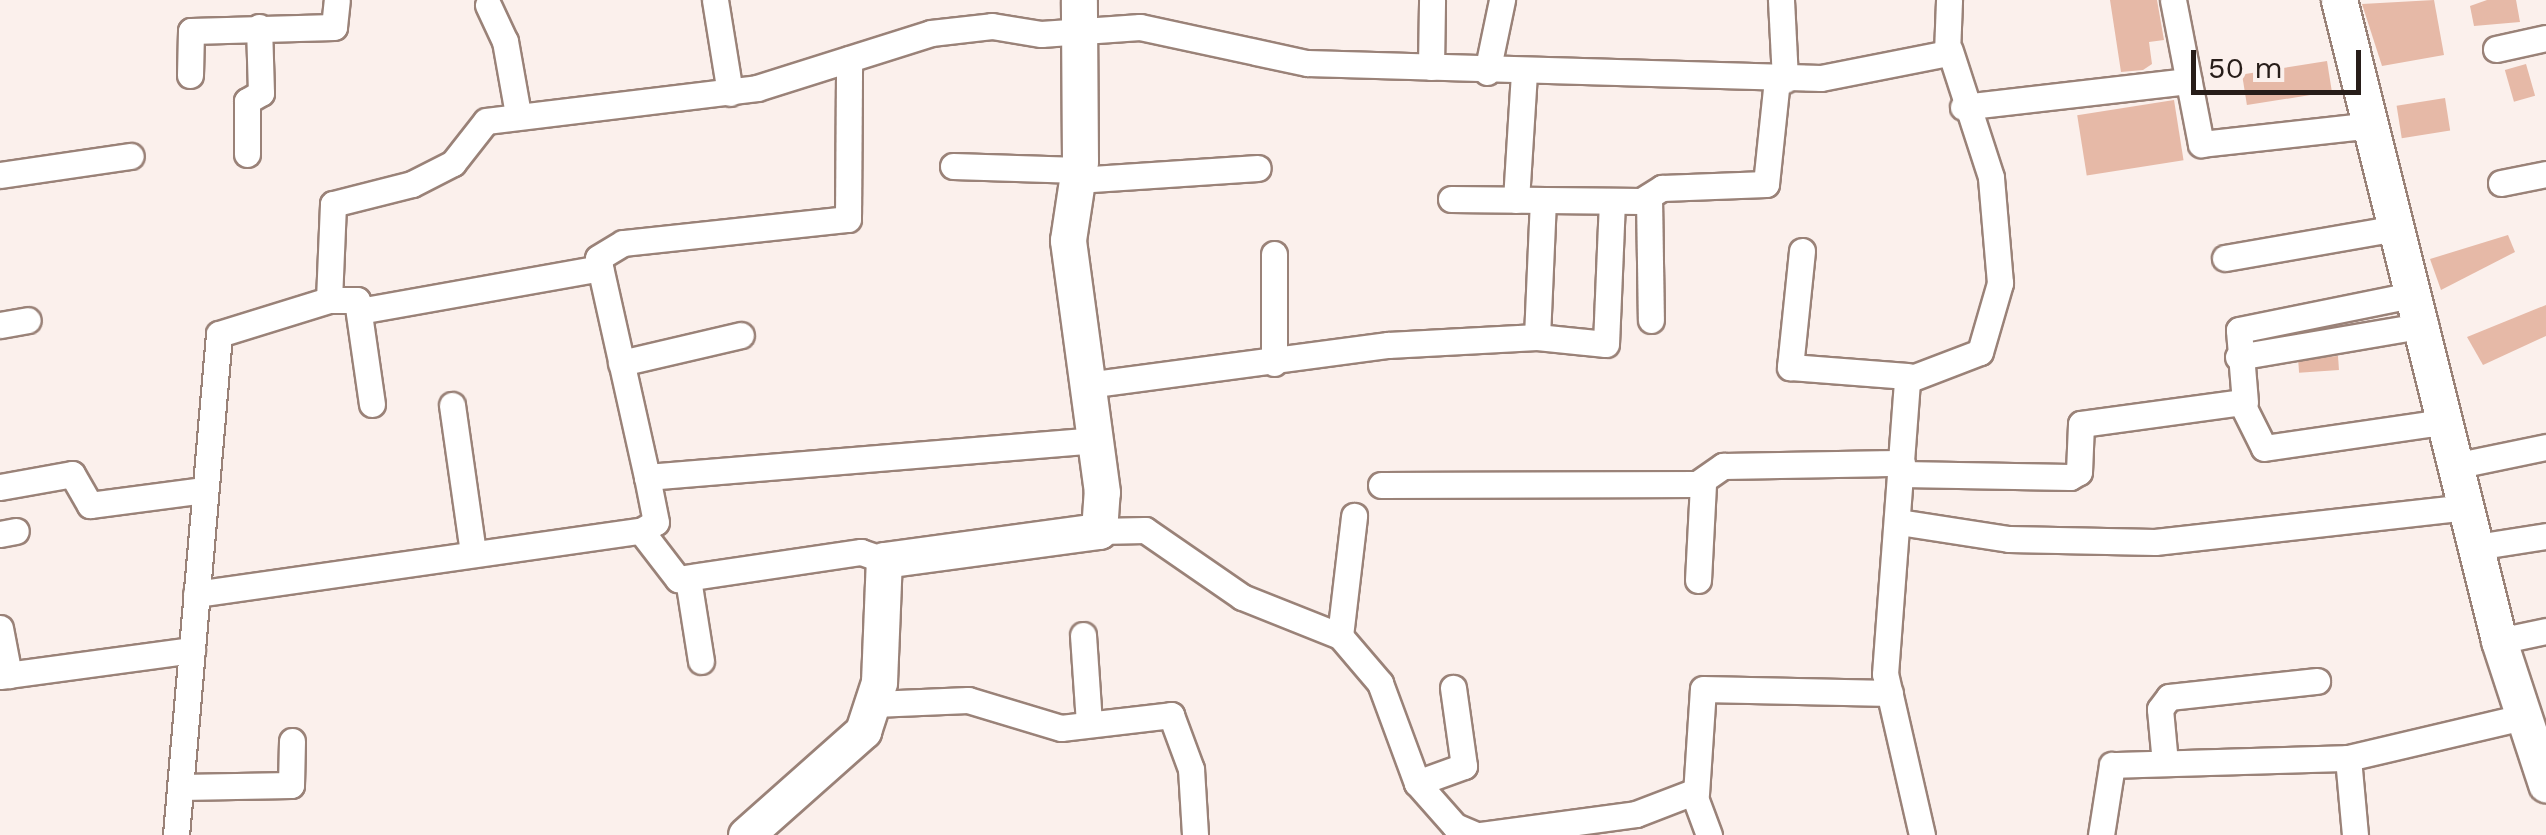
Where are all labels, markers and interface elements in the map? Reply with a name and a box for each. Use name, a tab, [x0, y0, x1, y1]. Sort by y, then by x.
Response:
scale bar	[2196, 30, 2366, 92]
text: 50 m	[2208, 50, 2283, 85]

